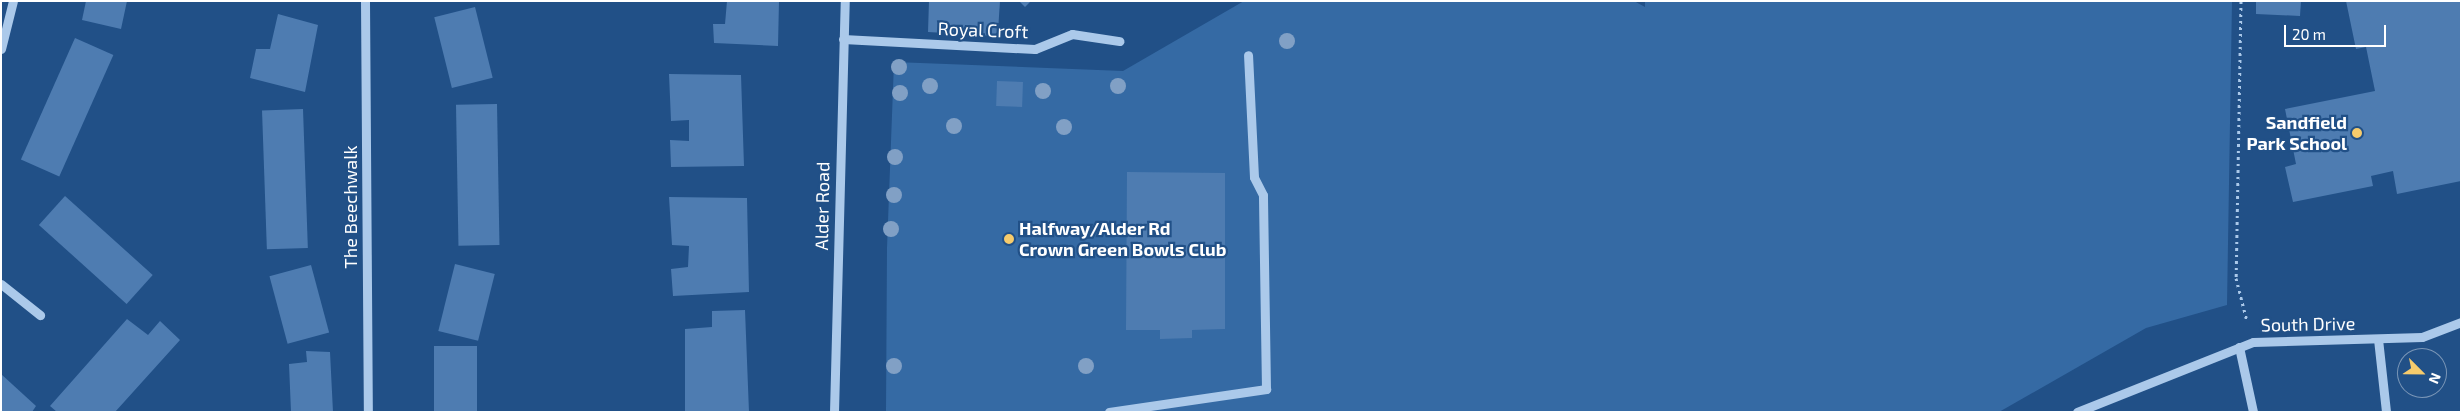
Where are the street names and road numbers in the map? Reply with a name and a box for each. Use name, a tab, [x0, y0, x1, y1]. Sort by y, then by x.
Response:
street label: Royal Croft	[937, 18, 1029, 42]
street label: The Beechwalk	[339, 145, 361, 269]
street label: Alder Road	[810, 161, 834, 251]
street label: South Drive	[2260, 312, 2356, 336]

